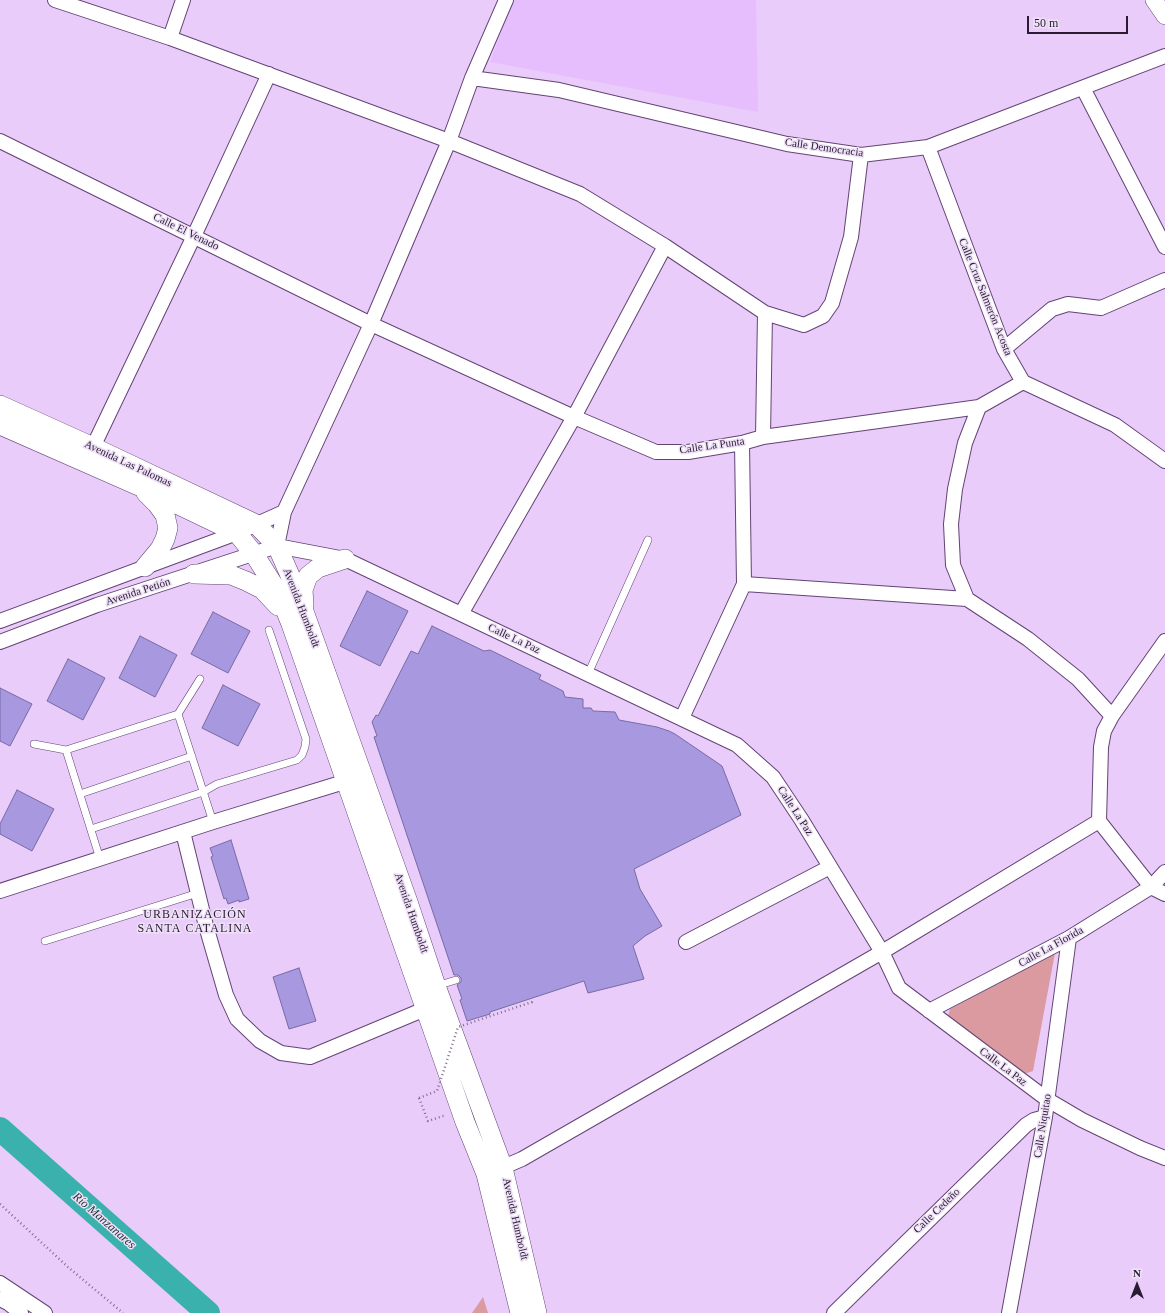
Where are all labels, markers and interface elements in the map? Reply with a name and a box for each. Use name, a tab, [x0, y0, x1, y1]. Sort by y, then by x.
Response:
scale bar	[1029, 8, 1130, 34]
text: 50 m	[1034, 16, 1058, 30]
street label: Calle Democracia	[784, 136, 864, 160]
street label: Calle El Venado	[151, 210, 221, 254]
street label: Calle Cruz Salmerón Acosta	[955, 236, 1015, 358]
street label: Calle La Punta	[679, 435, 745, 457]
street label: Avenida Las Palomas	[82, 438, 174, 490]
street label: Avenida Humboldt	[280, 567, 322, 649]
street label: Avenida Petión	[104, 575, 172, 609]
street label: Calle La Paz	[486, 621, 542, 657]
street label: Calle La Paz	[774, 784, 816, 838]
street label: Avenida Humboldt	[391, 871, 431, 955]
district label: URBANIZACIÓN SANTA CATALINA	[137, 908, 253, 936]
street label: Calle La Florida	[1016, 924, 1086, 970]
street label: Calle La Paz	[977, 1045, 1029, 1089]
street label: Calle Niquitao	[1031, 1093, 1055, 1159]
street label: Avenida Humboldt	[499, 1177, 531, 1261]
street label: Calle Cedeño	[911, 1186, 963, 1236]
water label: Río Manzanares	[70, 1190, 138, 1252]
north arrow	[1117, 1265, 1157, 1305]
text: N	[1133, 1267, 1141, 1279]

